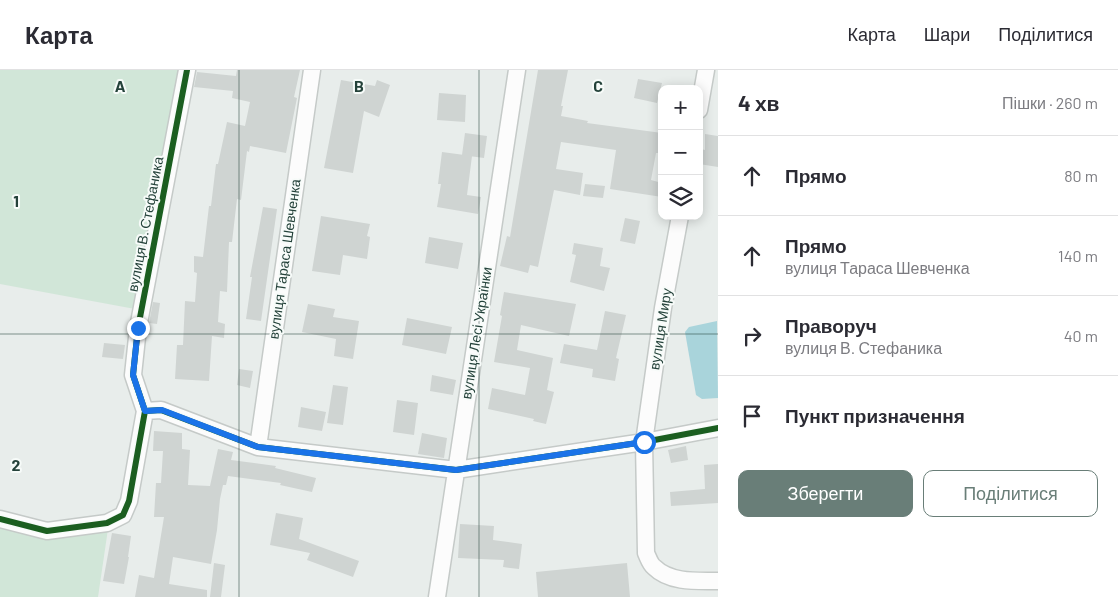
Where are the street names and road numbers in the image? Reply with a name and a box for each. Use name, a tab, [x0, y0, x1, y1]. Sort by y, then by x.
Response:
street label: вулиця В. Стефаника	[124, 155, 166, 293]
street label: вулиця Тараса Шевченка	[264, 178, 304, 340]
street label: вулиця Лесі Українки	[457, 266, 495, 400]
street label: вулиця Миру	[645, 287, 675, 371]

